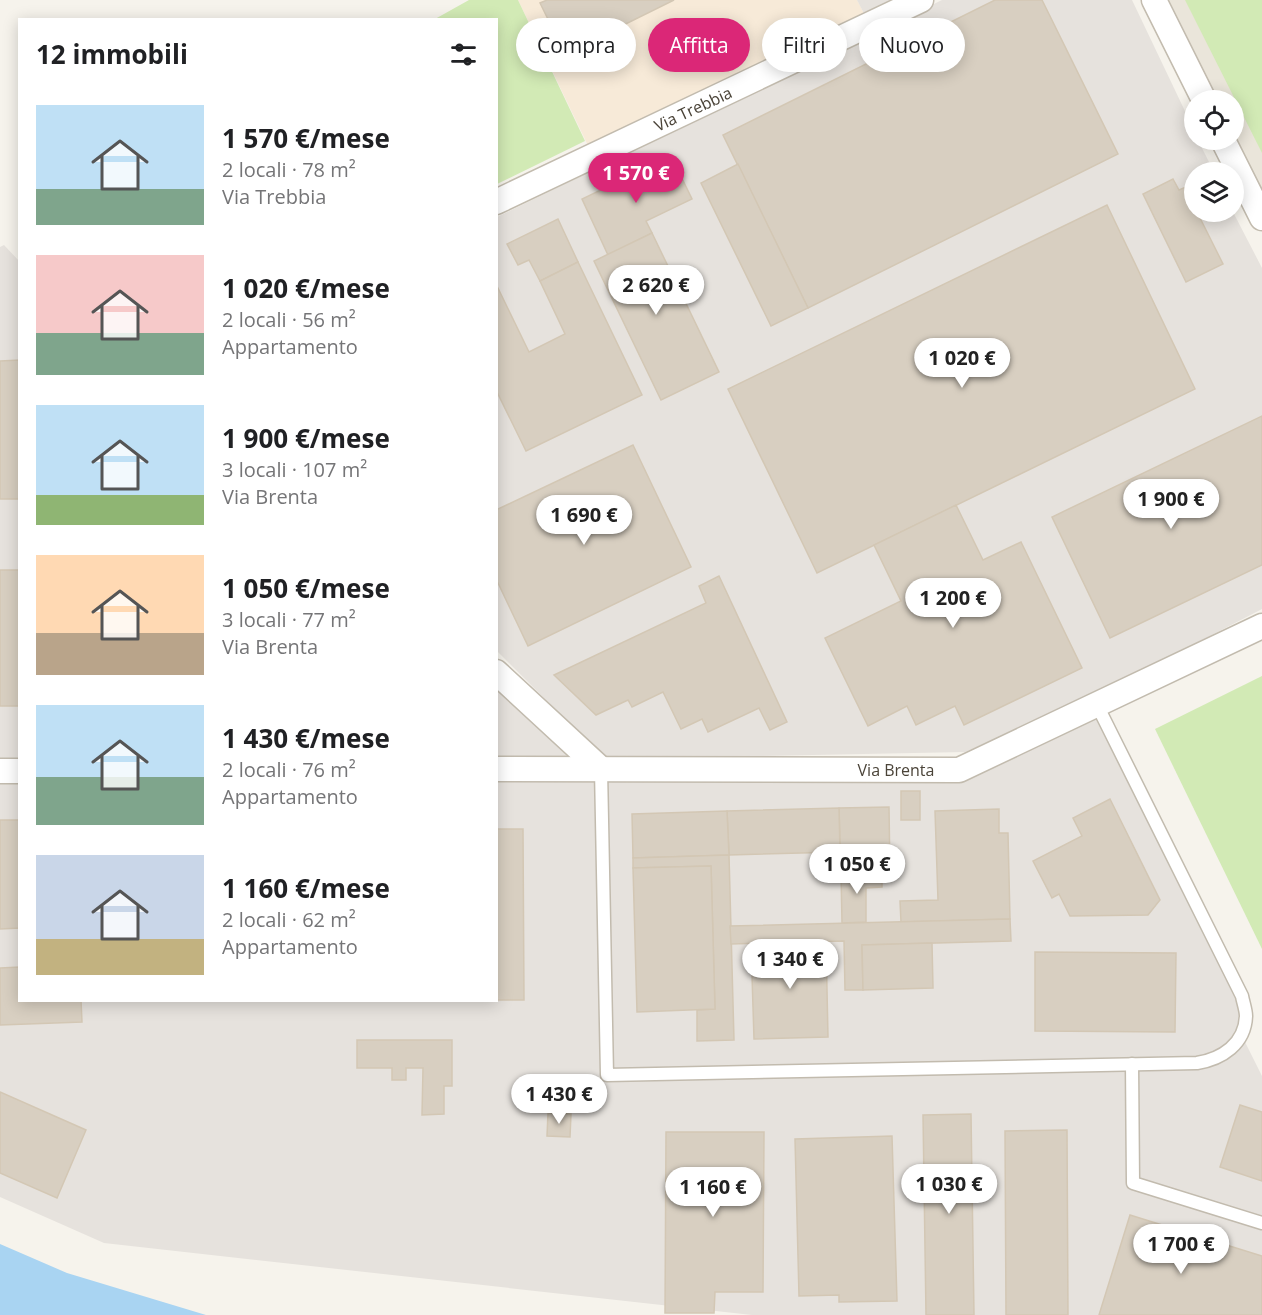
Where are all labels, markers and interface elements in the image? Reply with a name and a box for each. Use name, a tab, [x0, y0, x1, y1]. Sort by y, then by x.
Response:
chip: Compra	[516, 18, 636, 72]
chip: Affitta	[648, 18, 750, 72]
chip: Filtri	[762, 18, 847, 72]
chip: Nuovo	[859, 18, 965, 72]
text: 12 immobili	[36, 36, 188, 72]
icon: filters	[447, 38, 480, 71]
street label: Via Trebbia	[651, 81, 735, 137]
map controls	[1184, 90, 1244, 222]
button: locate	[1184, 90, 1244, 150]
text: 1 570 €/mese	[222, 120, 390, 156]
icon: home	[84, 129, 156, 201]
pin: 1 570 €	[581, 153, 691, 204]
text: 2 locali · 78 m²	[222, 156, 356, 183]
text: 1 570 €	[602, 159, 670, 186]
button: layers	[1184, 162, 1244, 222]
text: Via Trebbia	[222, 183, 326, 210]
pin: 2 620 €	[601, 265, 711, 316]
text: 1 020 €/mese	[222, 270, 390, 306]
text: 2 620 €	[622, 271, 690, 298]
icon: home	[84, 279, 156, 351]
text: 2 locali · 56 m²	[222, 306, 356, 333]
text: Appartamento	[222, 333, 358, 360]
pin: 1 020 €	[907, 338, 1017, 389]
text: 1 020 €	[928, 344, 996, 371]
text: 1 900 €/mese	[222, 420, 390, 456]
icon: home	[84, 429, 156, 501]
text: 3 locali · 107 m²	[222, 456, 367, 483]
pin: 1 900 €	[1116, 479, 1226, 530]
text: Via Brenta	[222, 483, 318, 510]
text: 1 900 €	[1137, 485, 1205, 512]
pin: 1 690 €	[529, 495, 639, 546]
text: 1 690 €	[550, 501, 618, 528]
text: 1 050 €/mese	[222, 570, 390, 606]
pin: 1 200 €	[898, 578, 1008, 629]
icon: home	[84, 579, 156, 651]
text: 1 200 €	[919, 584, 987, 611]
text: 3 locali · 77 m²	[222, 606, 356, 633]
text: Via Brenta	[222, 633, 318, 660]
text: 1 430 €/mese	[222, 720, 390, 756]
icon: home	[84, 729, 156, 801]
text: 2 locali · 76 m²	[222, 756, 356, 783]
street label: Via Brenta	[858, 759, 934, 781]
text: Appartamento	[222, 783, 358, 810]
pin: 1 050 €	[802, 844, 912, 895]
text: 1 050 €	[823, 850, 891, 877]
text: 1 160 €/mese	[222, 870, 390, 906]
icon: home	[84, 879, 156, 951]
text: 2 locali · 62 m²	[222, 906, 356, 933]
text: Appartamento	[222, 933, 358, 960]
pin: 1 340 €	[735, 939, 845, 990]
text: 1 340 €	[756, 945, 824, 972]
pin: 1 430 €	[504, 1074, 614, 1125]
text: 1 430 €	[525, 1080, 593, 1107]
pin: 1 030 €	[894, 1164, 1004, 1215]
pin: 1 160 €	[658, 1167, 768, 1218]
text: 1 030 €	[915, 1170, 983, 1197]
text: 1 160 €	[679, 1173, 747, 1200]
pin: 1 700 €	[1126, 1224, 1236, 1275]
text: 1 700 €	[1147, 1230, 1215, 1257]

